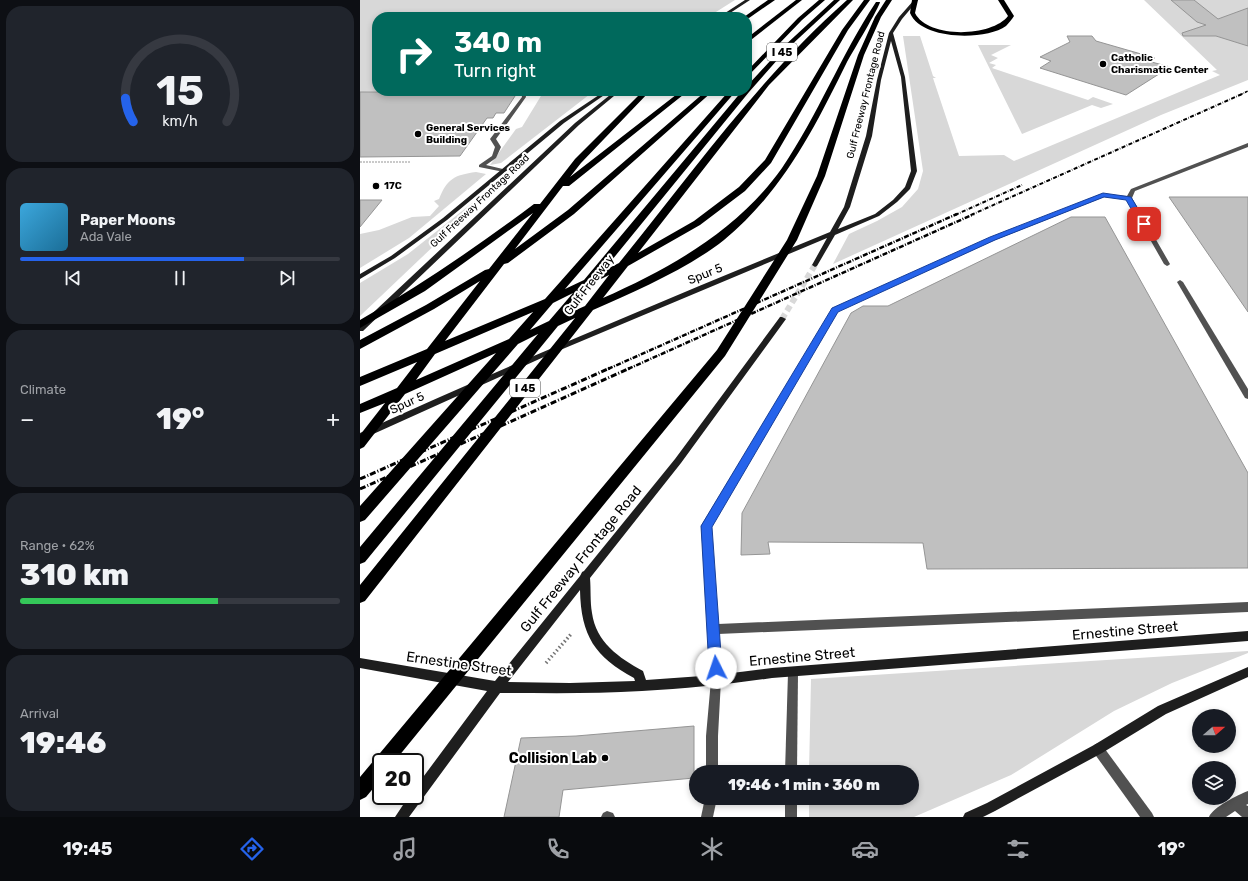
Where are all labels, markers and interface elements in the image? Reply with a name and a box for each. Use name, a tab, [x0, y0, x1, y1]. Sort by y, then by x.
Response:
text: 340 m	[454, 26, 542, 59]
icon: right	[388, 28, 440, 80]
street label: Gulf Freeway Frontage Road	[844, 30, 888, 160]
road number: I 45	[767, 43, 797, 61]
place label: Catholic Charismatic Center	[1111, 52, 1209, 76]
marker: Catholic Charismatic Center	[1098, 59, 1108, 69]
text: Turn right	[454, 60, 536, 82]
text: 15	[156, 66, 204, 115]
text: km/h	[162, 113, 198, 130]
place label: General Services Building	[426, 122, 511, 146]
marker: General Services Building	[413, 129, 423, 139]
street label: Gulf Freeway Frontage Road	[428, 152, 532, 250]
place label: 17C	[384, 180, 402, 192]
marker: 17C	[371, 181, 381, 191]
pin	[1127, 207, 1161, 241]
text: Paper Moons	[80, 211, 176, 229]
icon: arrive	[1133, 213, 1155, 235]
text: Ada Vale	[80, 229, 132, 244]
street label: Gulf Freeway	[561, 252, 617, 318]
street label: Spur 5	[686, 261, 724, 287]
icon: previous	[62, 267, 84, 289]
icon: pause	[169, 267, 191, 289]
icon: next	[276, 267, 298, 289]
road number: I 45	[510, 379, 540, 397]
text: Climate	[20, 382, 66, 397]
street label: Spur 5	[388, 389, 426, 417]
text: 19°	[156, 401, 204, 437]
text: −	[20, 406, 34, 433]
text: +	[326, 406, 340, 433]
street label: Gulf Freeway Frontage Road	[517, 482, 645, 636]
text: Range · 62%	[20, 538, 95, 553]
text: 310 km	[20, 557, 129, 593]
street label: Ernestine Street	[1071, 618, 1179, 644]
street label: Ernestine Street	[748, 644, 856, 670]
position arrow	[695, 647, 737, 689]
street label: Ernestine Street	[405, 648, 513, 680]
text: Arrival	[20, 706, 59, 721]
north arrow	[1192, 709, 1236, 753]
map controls	[1192, 709, 1236, 805]
text: 19:46	[20, 725, 106, 761]
place label: Collision Lab	[509, 750, 597, 767]
speed limit sign: 20	[372, 753, 424, 805]
marker: Collision Lab	[600, 753, 610, 763]
button: layers	[1192, 761, 1236, 805]
text: 19:46 · 1 min · 360 m	[728, 776, 880, 794]
icon: directions	[238, 835, 266, 863]
icon: music	[391, 835, 419, 863]
icon: phone	[544, 835, 572, 863]
icon: climate	[698, 835, 726, 863]
icon: car	[851, 835, 879, 863]
icon: filters	[1004, 835, 1032, 863]
text: 19:45	[63, 838, 112, 860]
text: 19°	[1157, 838, 1185, 860]

